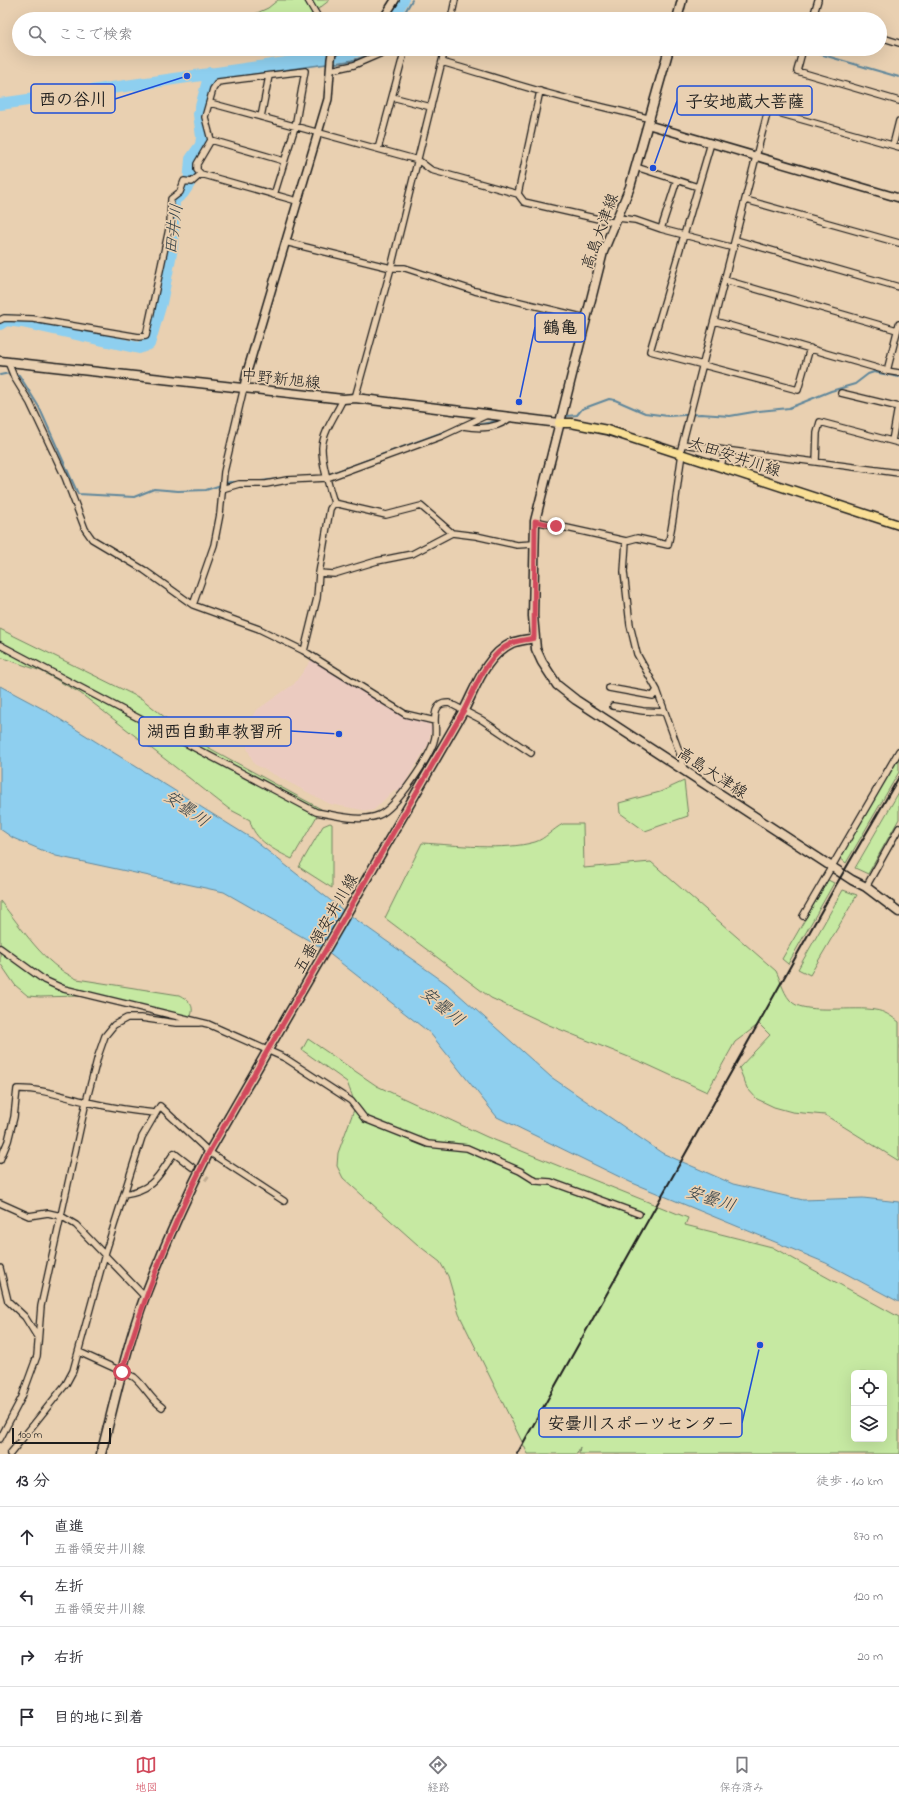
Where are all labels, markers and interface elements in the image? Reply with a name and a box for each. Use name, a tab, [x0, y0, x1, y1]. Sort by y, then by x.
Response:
search box	[12, 12, 887, 56]
icon: search	[26, 23, 48, 45]
text: ここで検索	[58, 24, 133, 46]
callout: 西の谷川	[31, 84, 115, 113]
callout: 子安地蔵大菩薩	[677, 86, 812, 115]
text: 西の谷川	[39, 88, 107, 113]
text: 子安地蔵大菩薩	[686, 90, 805, 115]
street label: 高島大津線	[576, 190, 626, 273]
water label: 田井川	[159, 202, 190, 256]
callout: 鶴亀	[535, 313, 585, 342]
text: 鶴亀	[543, 316, 577, 341]
street label: 中野新旭線	[240, 364, 322, 396]
street label: 太田安井川線	[685, 432, 784, 484]
route end	[547, 517, 565, 535]
callout: 湖西自動車教習所	[139, 717, 291, 746]
text: 湖西自動車教習所	[147, 720, 283, 745]
street label: 高島大津線	[672, 742, 752, 806]
water label: 安曇川	[158, 784, 214, 834]
street label: 五番領安井川線	[288, 869, 365, 979]
water label: 安曇川	[414, 981, 470, 1033]
water label: 安曇川	[682, 1180, 739, 1219]
route start	[113, 1363, 131, 1381]
map controls	[851, 1370, 887, 1442]
button: locate	[851, 1370, 887, 1406]
button: layers	[851, 1406, 887, 1442]
callout: 安曇川スポーツセンター	[539, 1408, 742, 1437]
text: 安曇川スポーツセンター	[548, 1412, 734, 1437]
scale bar	[12, 1426, 111, 1445]
text: 100 m	[18, 1427, 42, 1443]
text: 13 分	[16, 1469, 50, 1494]
text: 徒歩 · 1.0 km	[816, 1472, 883, 1491]
text: 直進	[54, 1516, 84, 1538]
icon: ahead	[16, 1526, 38, 1548]
text: 870 m	[854, 1527, 883, 1546]
text: 五番領安井川線	[54, 1540, 145, 1559]
text: 左折	[54, 1576, 84, 1598]
icon: left	[16, 1586, 38, 1608]
text: 120 m	[853, 1587, 883, 1606]
text: 五番領安井川線	[54, 1600, 145, 1619]
icon: right	[16, 1646, 38, 1668]
text: 右折	[54, 1647, 84, 1669]
text: 20 m	[858, 1647, 883, 1666]
icon: arrive	[16, 1706, 38, 1728]
text: 目的地に到着	[54, 1707, 144, 1729]
tab: 地図	[135, 1754, 157, 1796]
tab: 経路	[427, 1754, 449, 1796]
tab: 保存済み	[720, 1754, 764, 1796]

